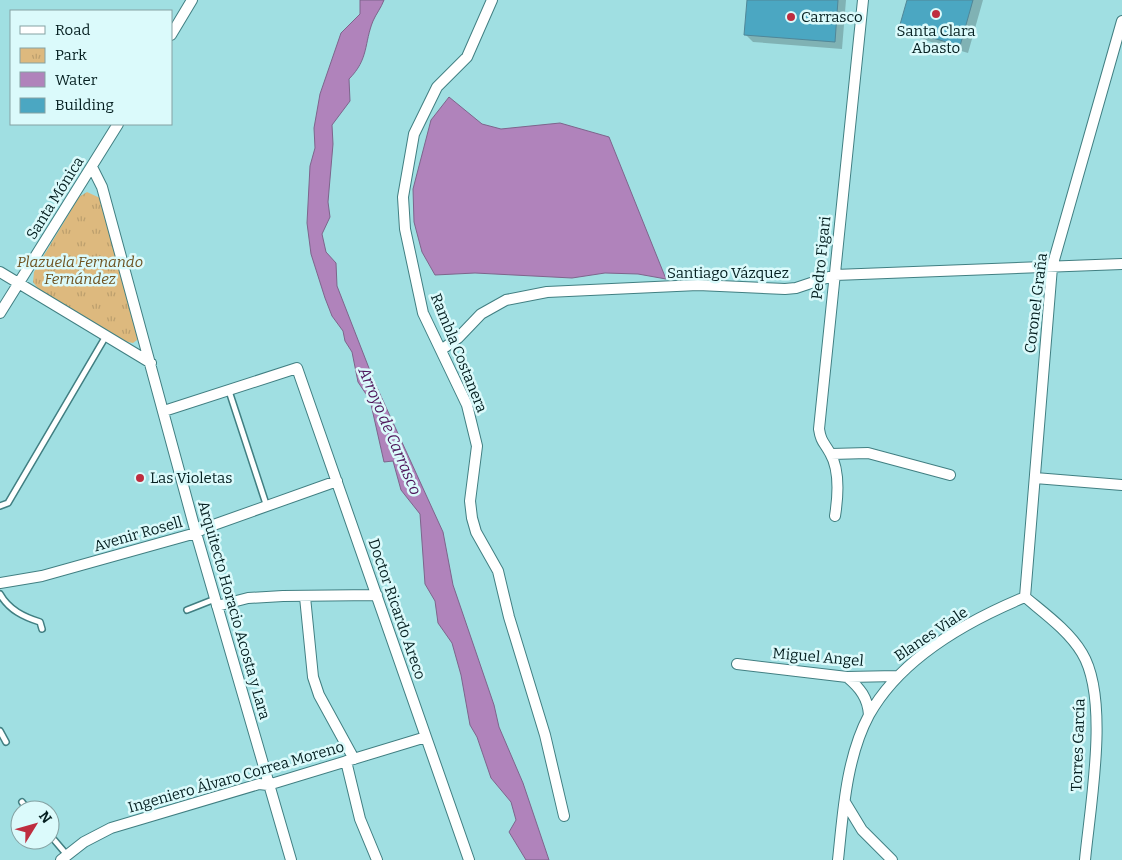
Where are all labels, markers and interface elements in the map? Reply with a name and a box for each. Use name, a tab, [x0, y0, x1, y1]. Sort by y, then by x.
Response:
place label: Carrasco	[801, 8, 863, 26]
marker: Santa Clara Abasto	[930, 8, 942, 20]
legend	[10, 10, 172, 125]
marker: Carrasco	[785, 11, 797, 23]
text: Road	[55, 21, 90, 39]
place label: Santa Clara Abasto	[897, 22, 975, 57]
text: Park	[55, 46, 87, 64]
text: Water	[55, 71, 98, 89]
text: Building	[55, 96, 114, 114]
street label: Santa Mónica	[22, 153, 88, 243]
street label: Pedro Figari	[808, 215, 834, 301]
street label: Coronel Graña	[1021, 252, 1051, 354]
park label: Plazuela Fernando Fernández	[17, 253, 143, 288]
street label: Santiago Vázquez	[667, 264, 789, 282]
street label: Rambla Costanera	[427, 291, 491, 415]
water label: Arroyo de Carrasco	[354, 363, 425, 498]
place label: Las Violetas	[150, 469, 232, 487]
marker: Las Violetas	[134, 472, 146, 484]
street label: Arquitecto Horacio Acosta y Lara	[194, 499, 274, 721]
street label: Avenir Rosell	[92, 513, 184, 555]
street label: Doctor Ricardo Areco	[364, 536, 430, 682]
street label: Blanes Viale	[891, 603, 971, 665]
street label: Miguel Angel	[772, 644, 864, 670]
street label: Torres García	[1067, 698, 1089, 792]
street label: Ingeniero Álvaro Correa Moreno	[126, 738, 346, 816]
north arrow	[10, 800, 60, 850]
text: N	[35, 808, 55, 827]

